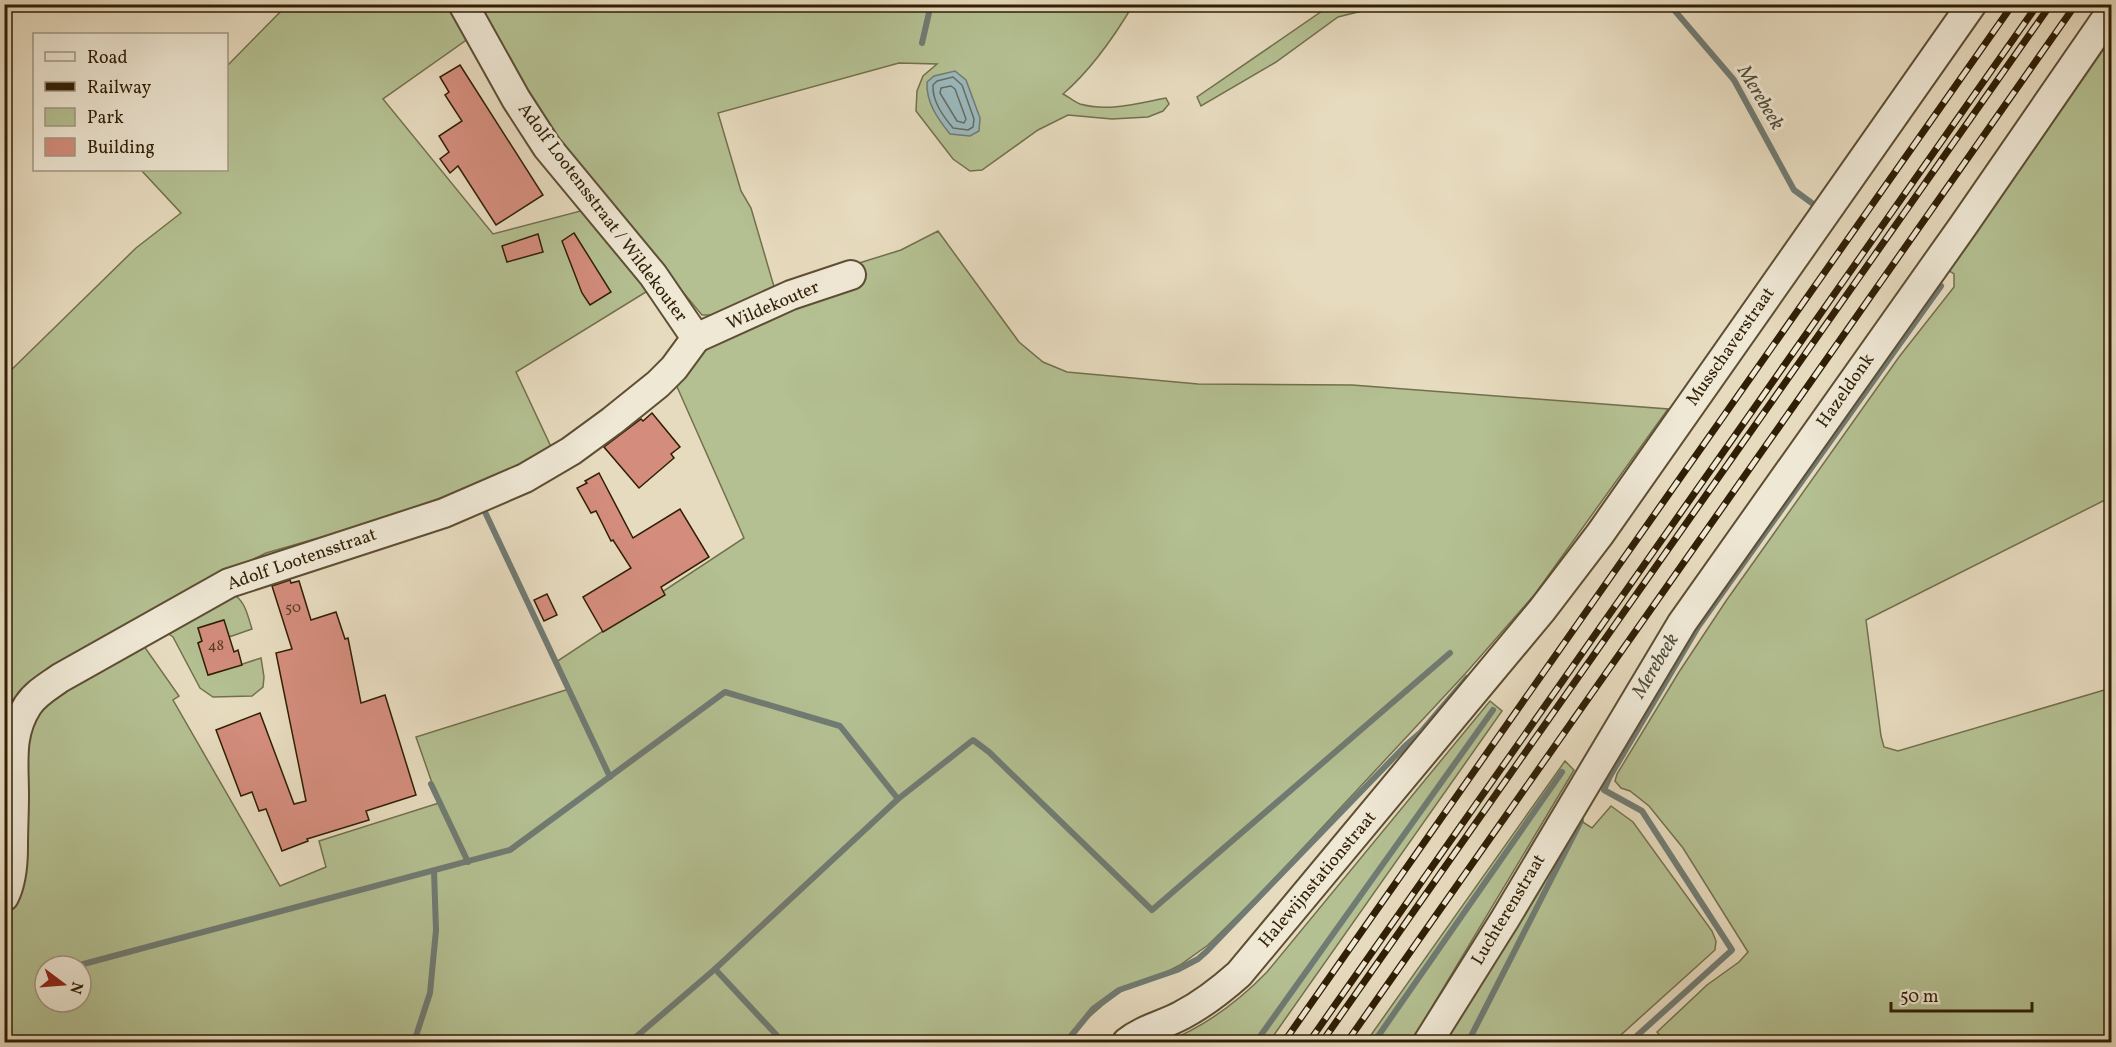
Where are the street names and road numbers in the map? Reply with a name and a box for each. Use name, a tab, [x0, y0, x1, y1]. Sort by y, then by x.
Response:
street label: Adolf Lootensstraat / Wildekouter	[511, 98, 693, 328]
street label: Wildekouter	[723, 275, 824, 337]
street label: Musschaverstraat	[1681, 283, 1781, 411]
street label: Hazeldonk	[1811, 349, 1881, 433]
street label: Adolf Lootensstraat	[224, 523, 380, 597]
street label: Halewijnstationstraat	[1253, 806, 1383, 954]
street label: Luchterenstraat	[1466, 850, 1552, 970]

